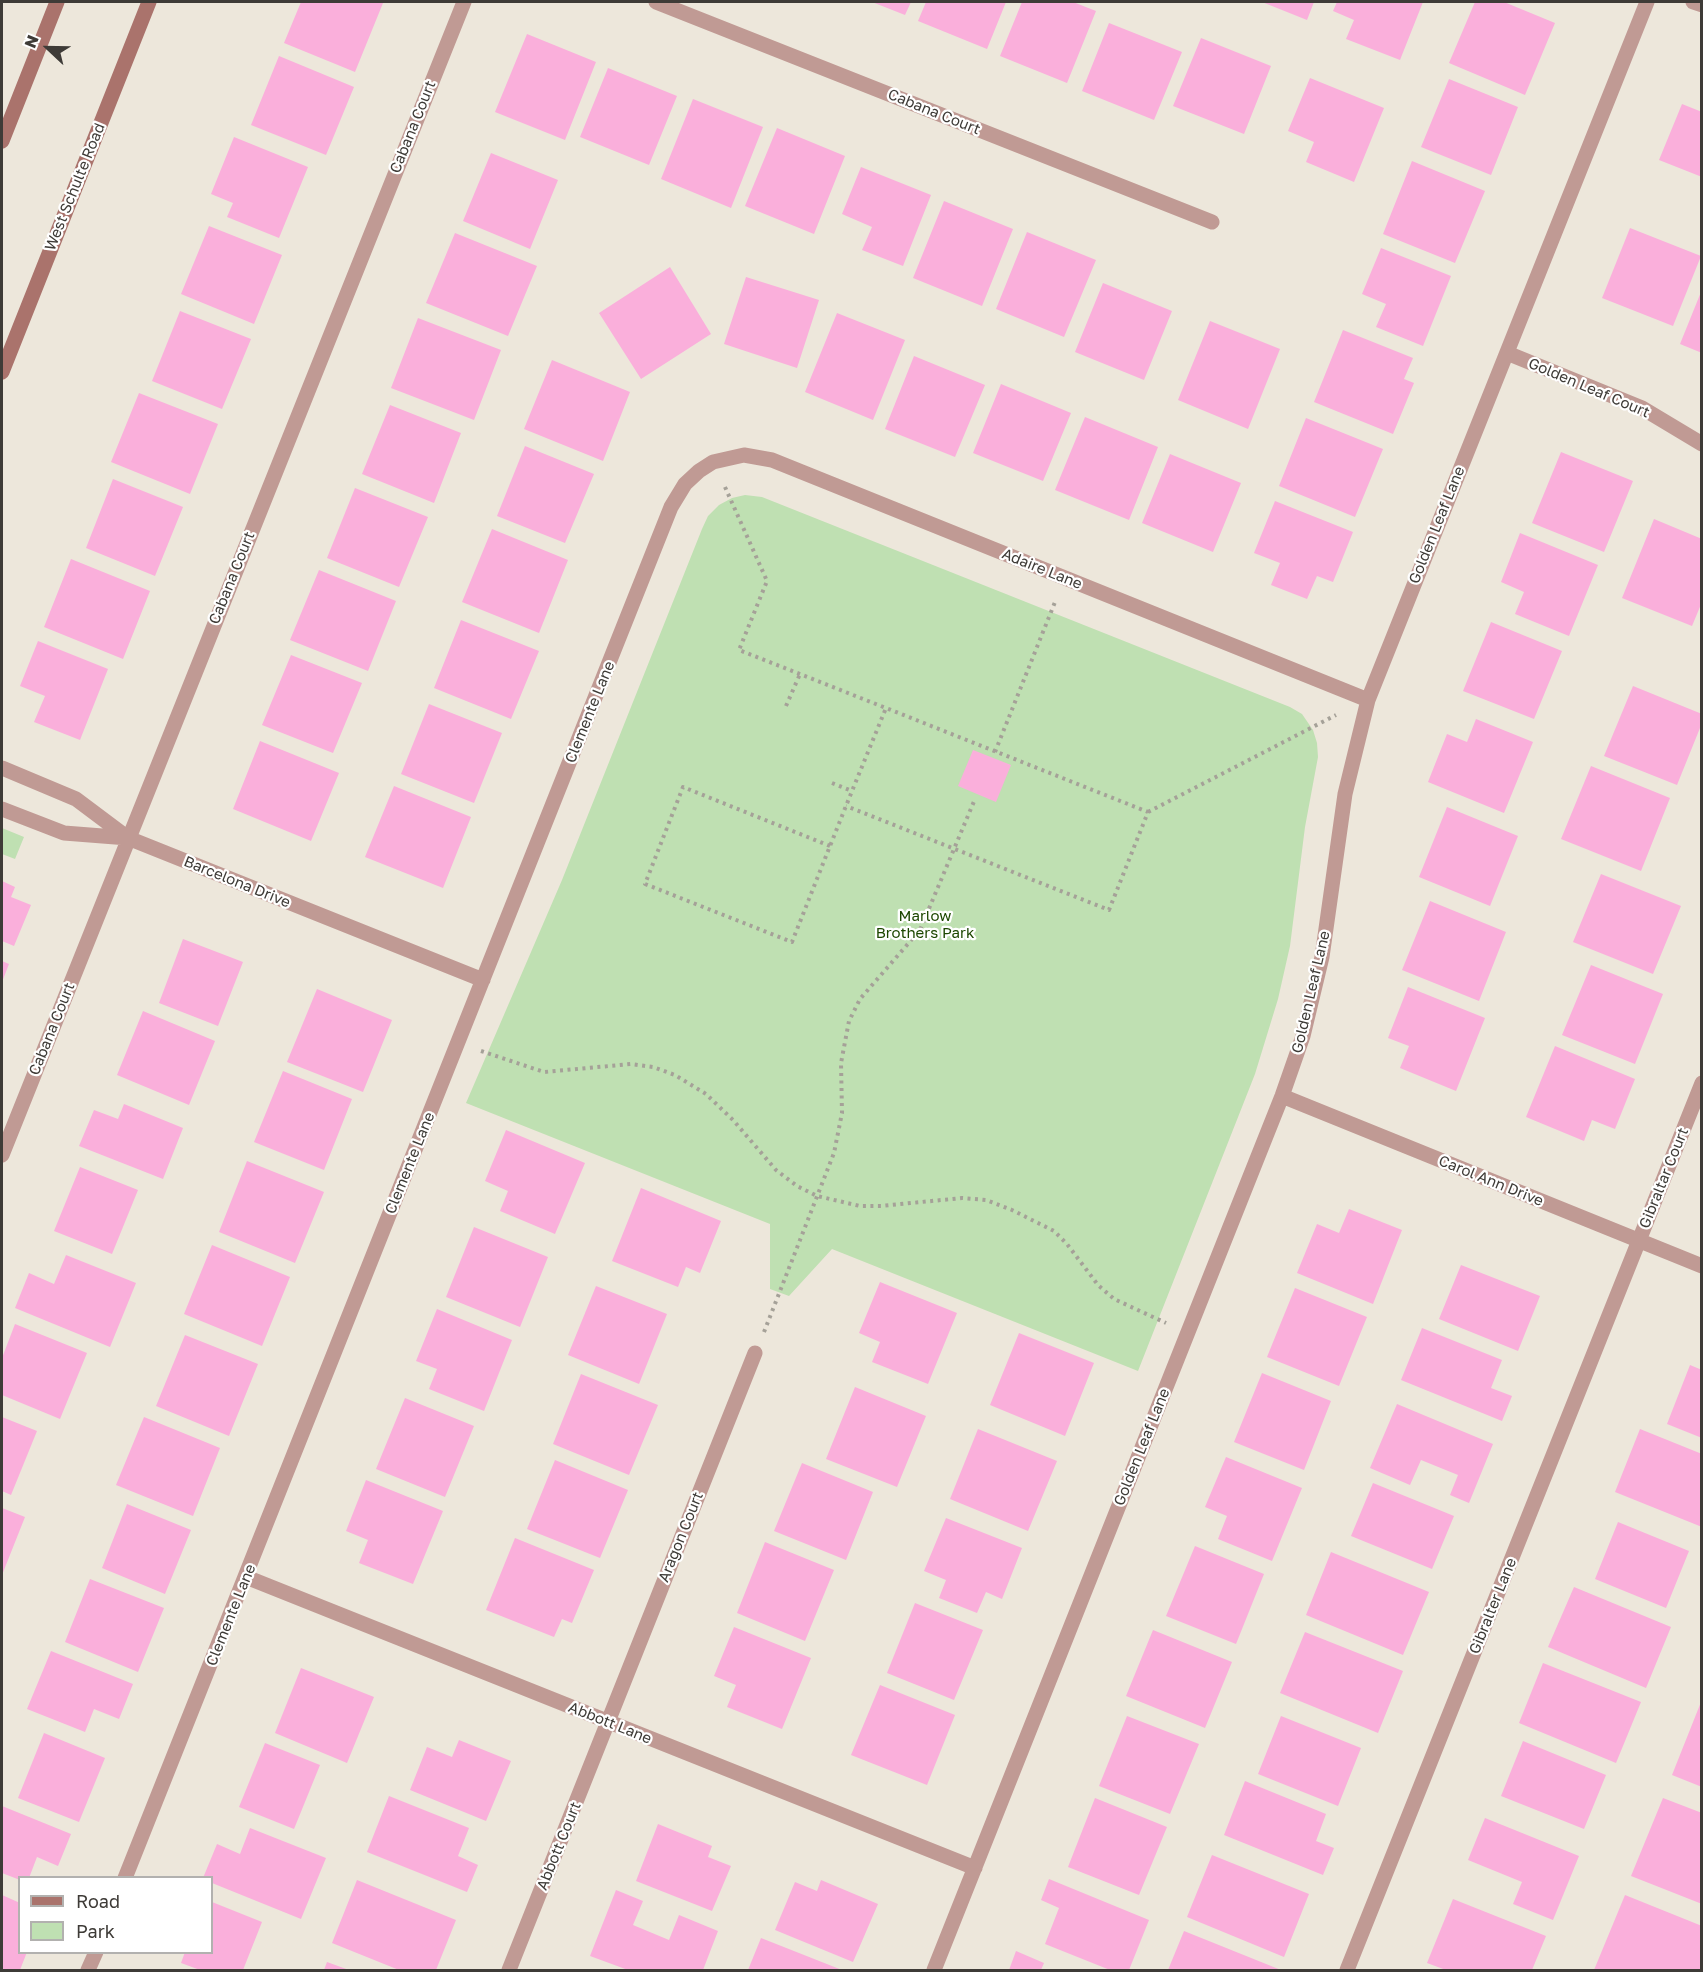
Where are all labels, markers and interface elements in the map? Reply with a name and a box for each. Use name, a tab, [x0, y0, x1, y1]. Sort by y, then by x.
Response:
north arrow	[18, 18, 78, 78]
text: N	[20, 32, 43, 51]
street label: Cabana Court	[386, 78, 440, 176]
street label: Cabana Court	[885, 85, 983, 139]
street label: West Schulte Road	[41, 121, 109, 253]
street label: Golden Leaf Court	[1525, 354, 1653, 422]
street label: Golden Leaf Lane	[1405, 464, 1469, 586]
street label: Cabana Court	[205, 529, 259, 627]
street label: Adaire Lane	[999, 545, 1085, 593]
street label: Clemente Lane	[561, 658, 619, 766]
street label: Barcelona Drive	[181, 852, 293, 912]
park label: Marlow Brothers Park	[876, 907, 974, 942]
street label: Golden Leaf Lane	[1288, 929, 1334, 1055]
street label: Cabana Court	[25, 980, 79, 1078]
street label: Clemente Lane	[381, 1109, 439, 1217]
street label: Gibraltar Court	[1636, 1125, 1692, 1231]
street label: Carol Ann Drive	[1436, 1152, 1546, 1210]
street label: Golden Leaf Lane	[1110, 1386, 1174, 1508]
street label: Aragon Court	[655, 1489, 707, 1585]
street label: Gibralter Lane	[1466, 1555, 1520, 1657]
street label: Clemente Lane	[202, 1561, 260, 1669]
street label: Abbott Lane	[566, 1698, 654, 1748]
street label: Abbott Court	[533, 1799, 585, 1893]
legend	[18, 1876, 213, 1954]
text: Road	[76, 1890, 120, 1912]
text: Park	[76, 1920, 115, 1942]

